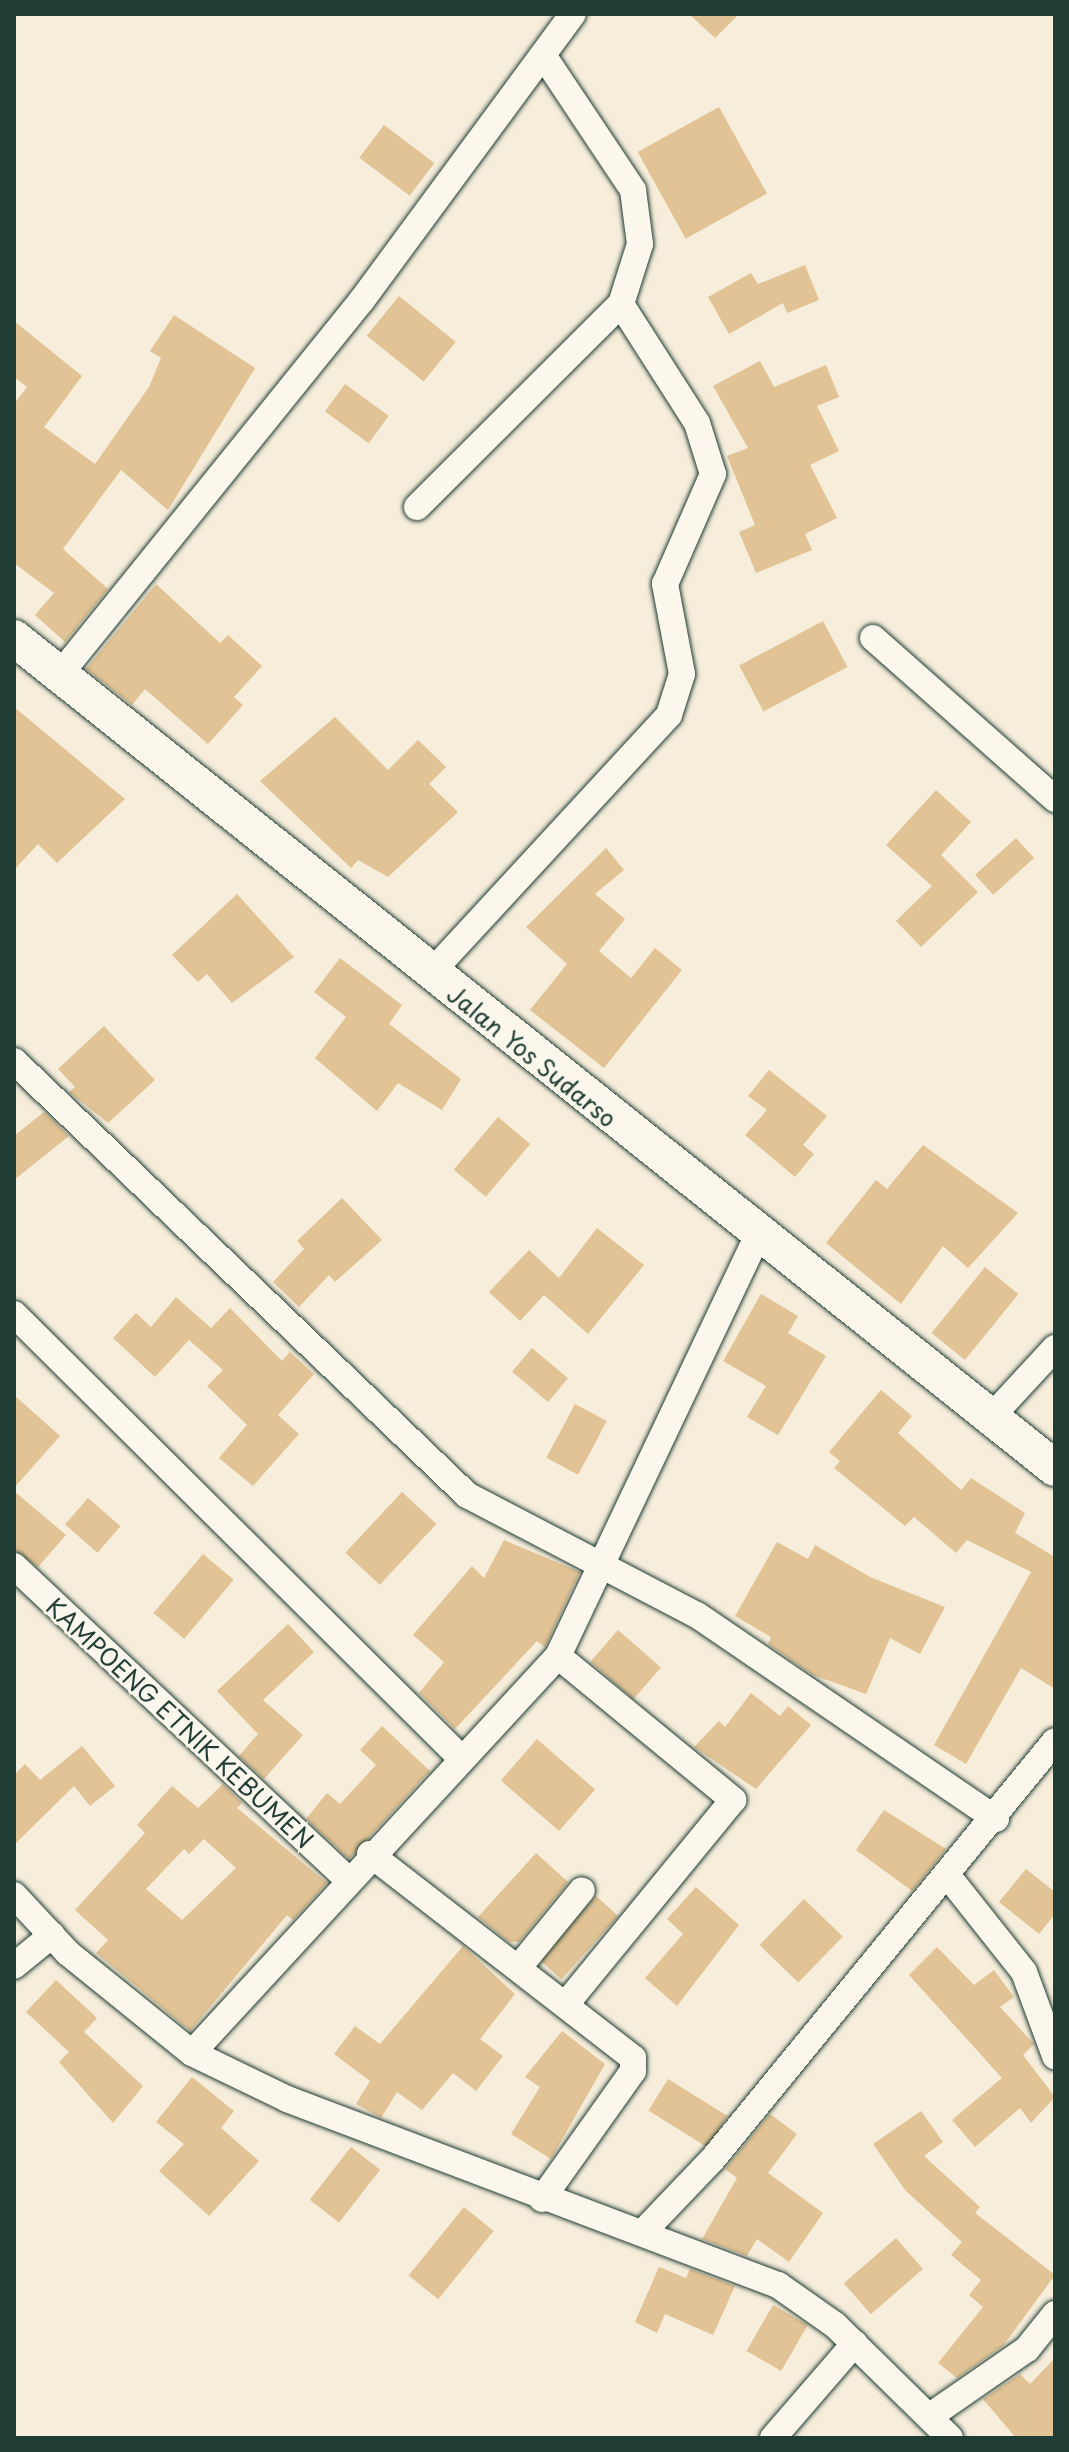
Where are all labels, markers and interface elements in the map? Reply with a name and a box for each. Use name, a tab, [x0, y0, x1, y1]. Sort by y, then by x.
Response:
street label: Jalan Yos Sudarso	[441, 979, 623, 1133]
street label: KAMPOENG ETNIK KEBUMEN	[39, 1590, 321, 1856]

